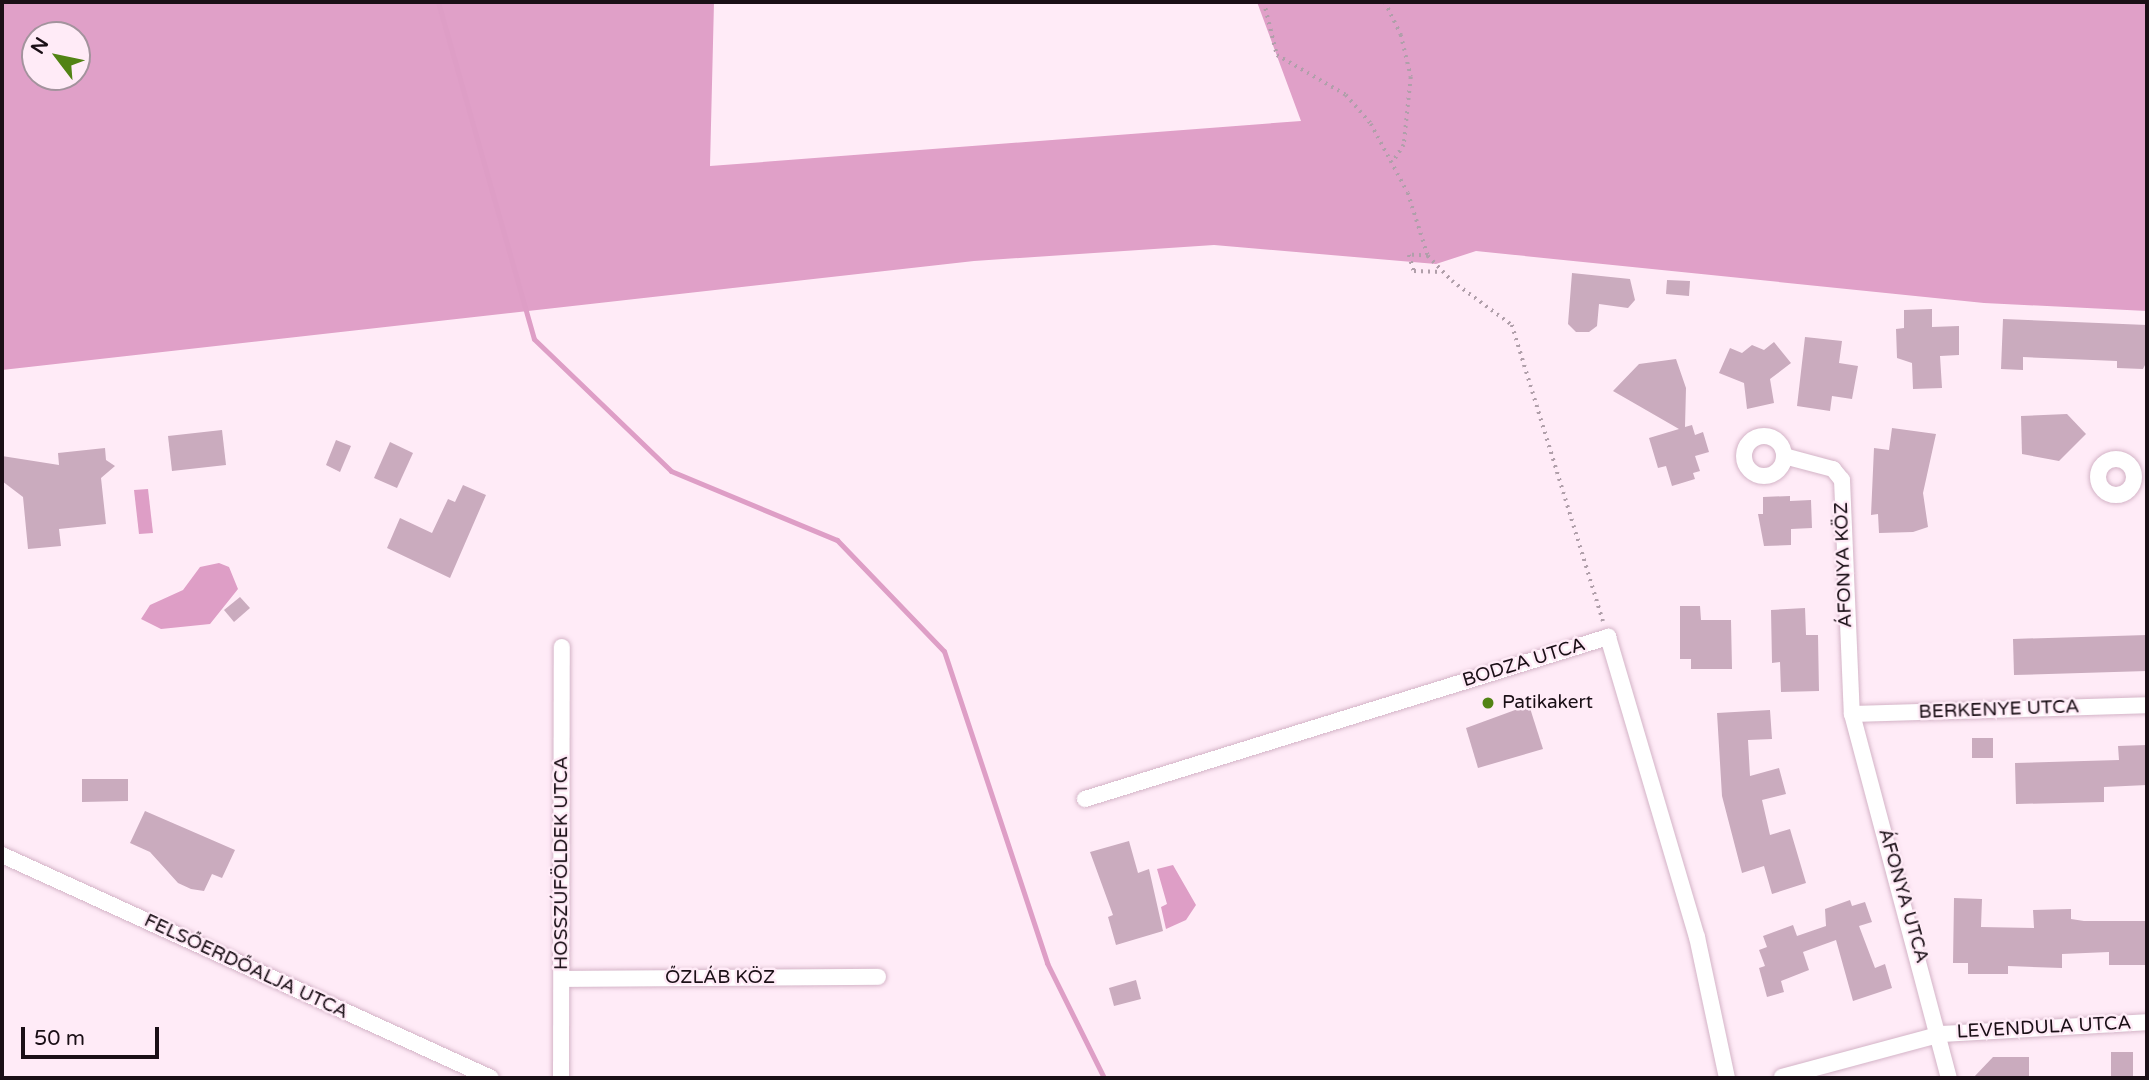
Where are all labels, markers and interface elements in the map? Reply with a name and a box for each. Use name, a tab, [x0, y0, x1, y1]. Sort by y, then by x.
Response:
north arrow	[21, 21, 91, 91]
text: N	[27, 34, 53, 58]
street label: ÁFONYA KÖZ	[1830, 502, 1858, 628]
street label: BODZA UTCA	[1460, 634, 1588, 692]
place label: Patikakert	[1502, 692, 1593, 714]
marker: Patikakert	[1480, 695, 1496, 711]
street label: BERKENYE UTCA	[1918, 696, 2080, 724]
street label: HOSSZÚFÖLDEK UTCA	[551, 756, 573, 970]
street label: ÁFONYA UTCA	[1873, 826, 1933, 966]
street label: FELSŐERDŐALJA UTCA	[140, 910, 352, 1024]
street label: ŐZLÁB KÖZ	[665, 967, 775, 989]
street label: LEVENDULA UTCA	[1956, 1012, 2132, 1044]
scale bar	[24, 1014, 163, 1058]
text: 50 m	[34, 1026, 85, 1051]

